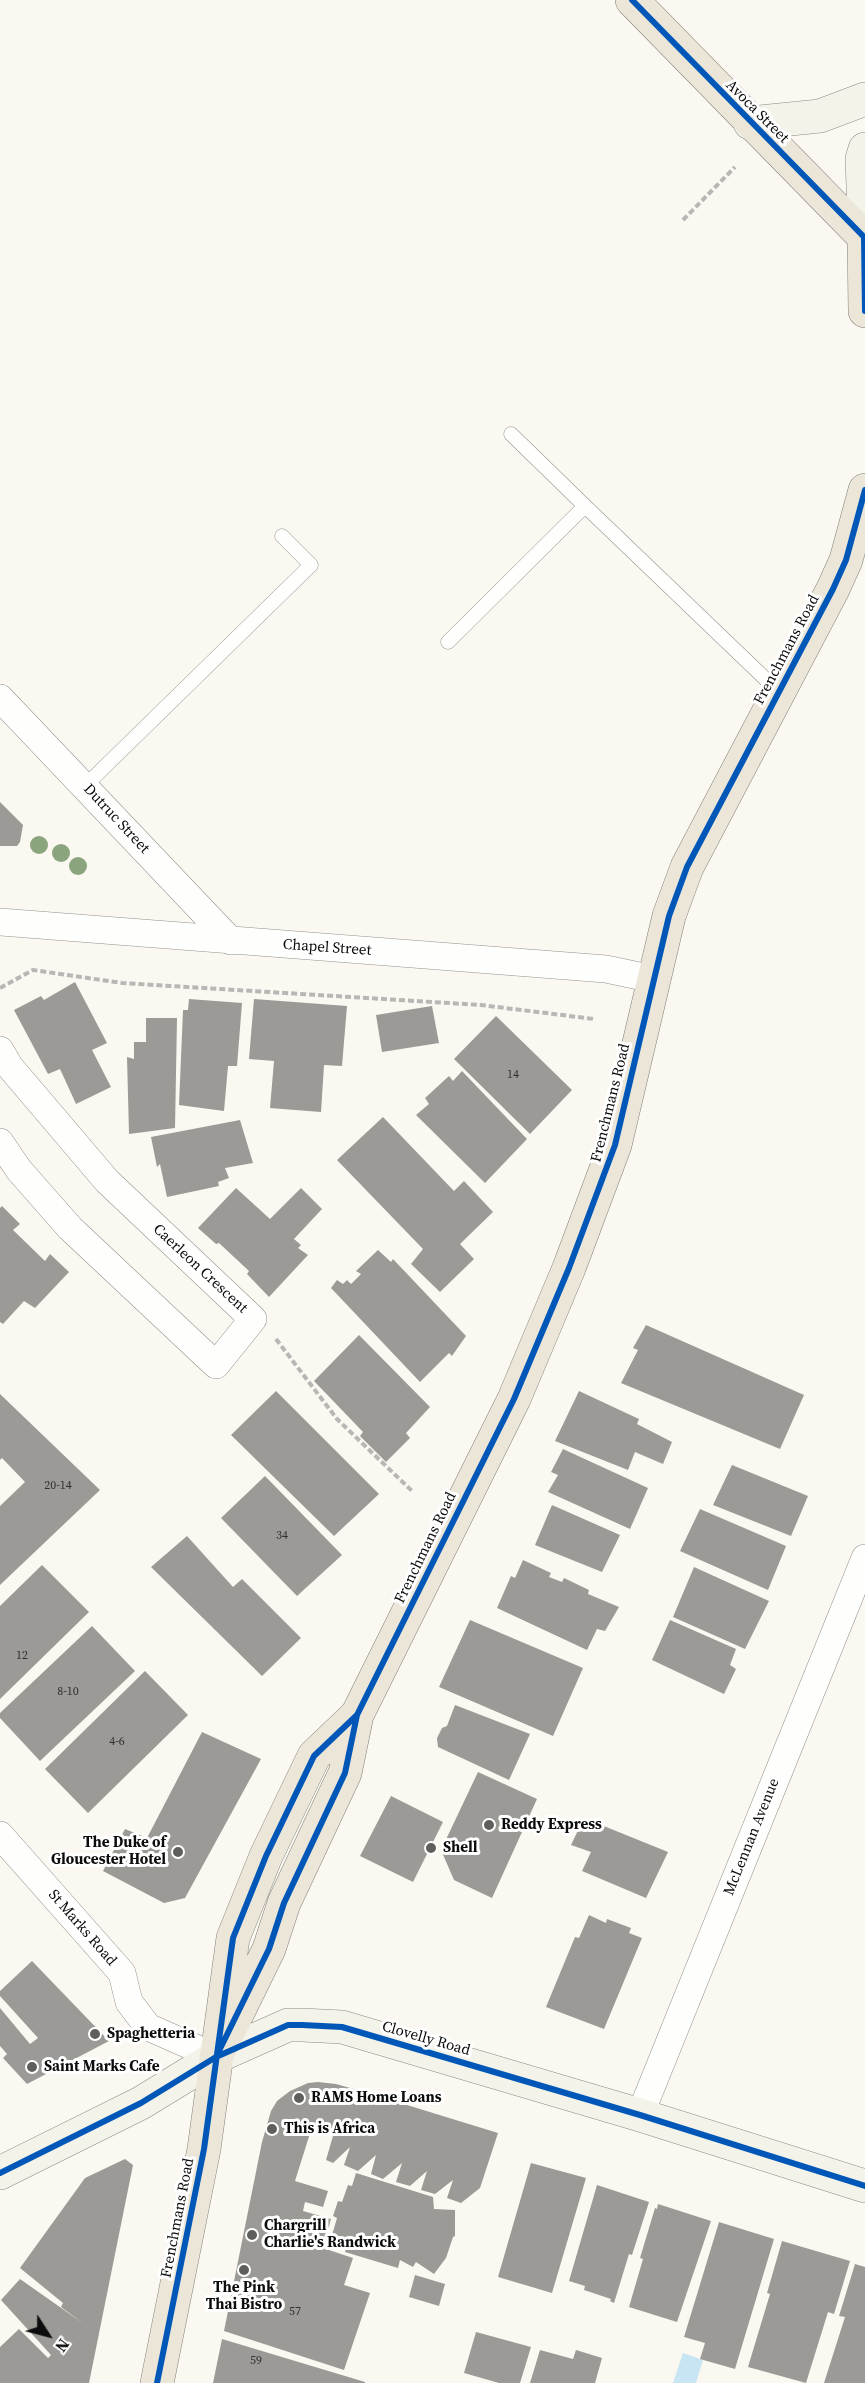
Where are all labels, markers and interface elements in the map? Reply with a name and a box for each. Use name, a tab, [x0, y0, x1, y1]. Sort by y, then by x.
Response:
street label: Avoca Street	[722, 77, 792, 147]
street label: Frenchmans Road	[751, 592, 823, 708]
street label: Dutruc Street	[79, 780, 153, 858]
street label: Chapel Street	[282, 936, 372, 960]
street label: Frenchmans Road	[588, 1042, 634, 1164]
house number: 14	[507, 1068, 519, 1082]
street label: Caerleon Crescent	[149, 1221, 251, 1317]
house number: 20-14	[44, 1479, 72, 1493]
street label: Frenchmans Road	[391, 1489, 461, 1607]
house number: 34	[276, 1529, 288, 1543]
house number: 12	[16, 1649, 28, 1663]
house number: 8-10	[57, 1685, 79, 1699]
house number: 4-6	[109, 1735, 125, 1749]
street label: McLennan Avenue	[720, 1776, 784, 1898]
place label: Reddy Express	[501, 1816, 602, 1834]
marker: Reddy Express	[482, 1818, 496, 1832]
place label: The Duke of Gloucester Hotel	[51, 1834, 166, 1869]
place label: Shell	[443, 1839, 478, 1857]
marker: Shell	[424, 1841, 438, 1855]
marker: The Duke of Gloucester Hotel	[171, 1845, 185, 1859]
street label: St Marks Road	[44, 1886, 120, 1970]
street label: Clovelly Road	[380, 2018, 472, 2060]
place label: Spaghetteria	[107, 2025, 195, 2043]
marker: Spaghetteria	[88, 2027, 102, 2041]
place label: Saint Marks Cafe	[44, 2058, 160, 2076]
marker: Saint Marks Cafe	[25, 2060, 39, 2074]
place label: RAMS Home Loans	[311, 2089, 441, 2107]
marker: RAMS Home Loans	[292, 2091, 306, 2105]
place label: This is Africa	[284, 2120, 375, 2138]
marker: This is Africa	[265, 2122, 279, 2136]
street label: Frenchmans Road	[158, 2157, 198, 2279]
place label: Chargrill Charlie's Randwick	[264, 2217, 396, 2252]
marker: Chargrill Charlie's Randwick	[245, 2228, 259, 2242]
marker: The Pink Thai Bistro	[237, 2263, 251, 2277]
place label: The Pink Thai Bistro	[206, 2279, 282, 2314]
north arrow	[18, 2305, 78, 2365]
house number: 57	[289, 2305, 301, 2319]
text: N	[50, 2334, 75, 2357]
house number: 59	[250, 2354, 262, 2368]

